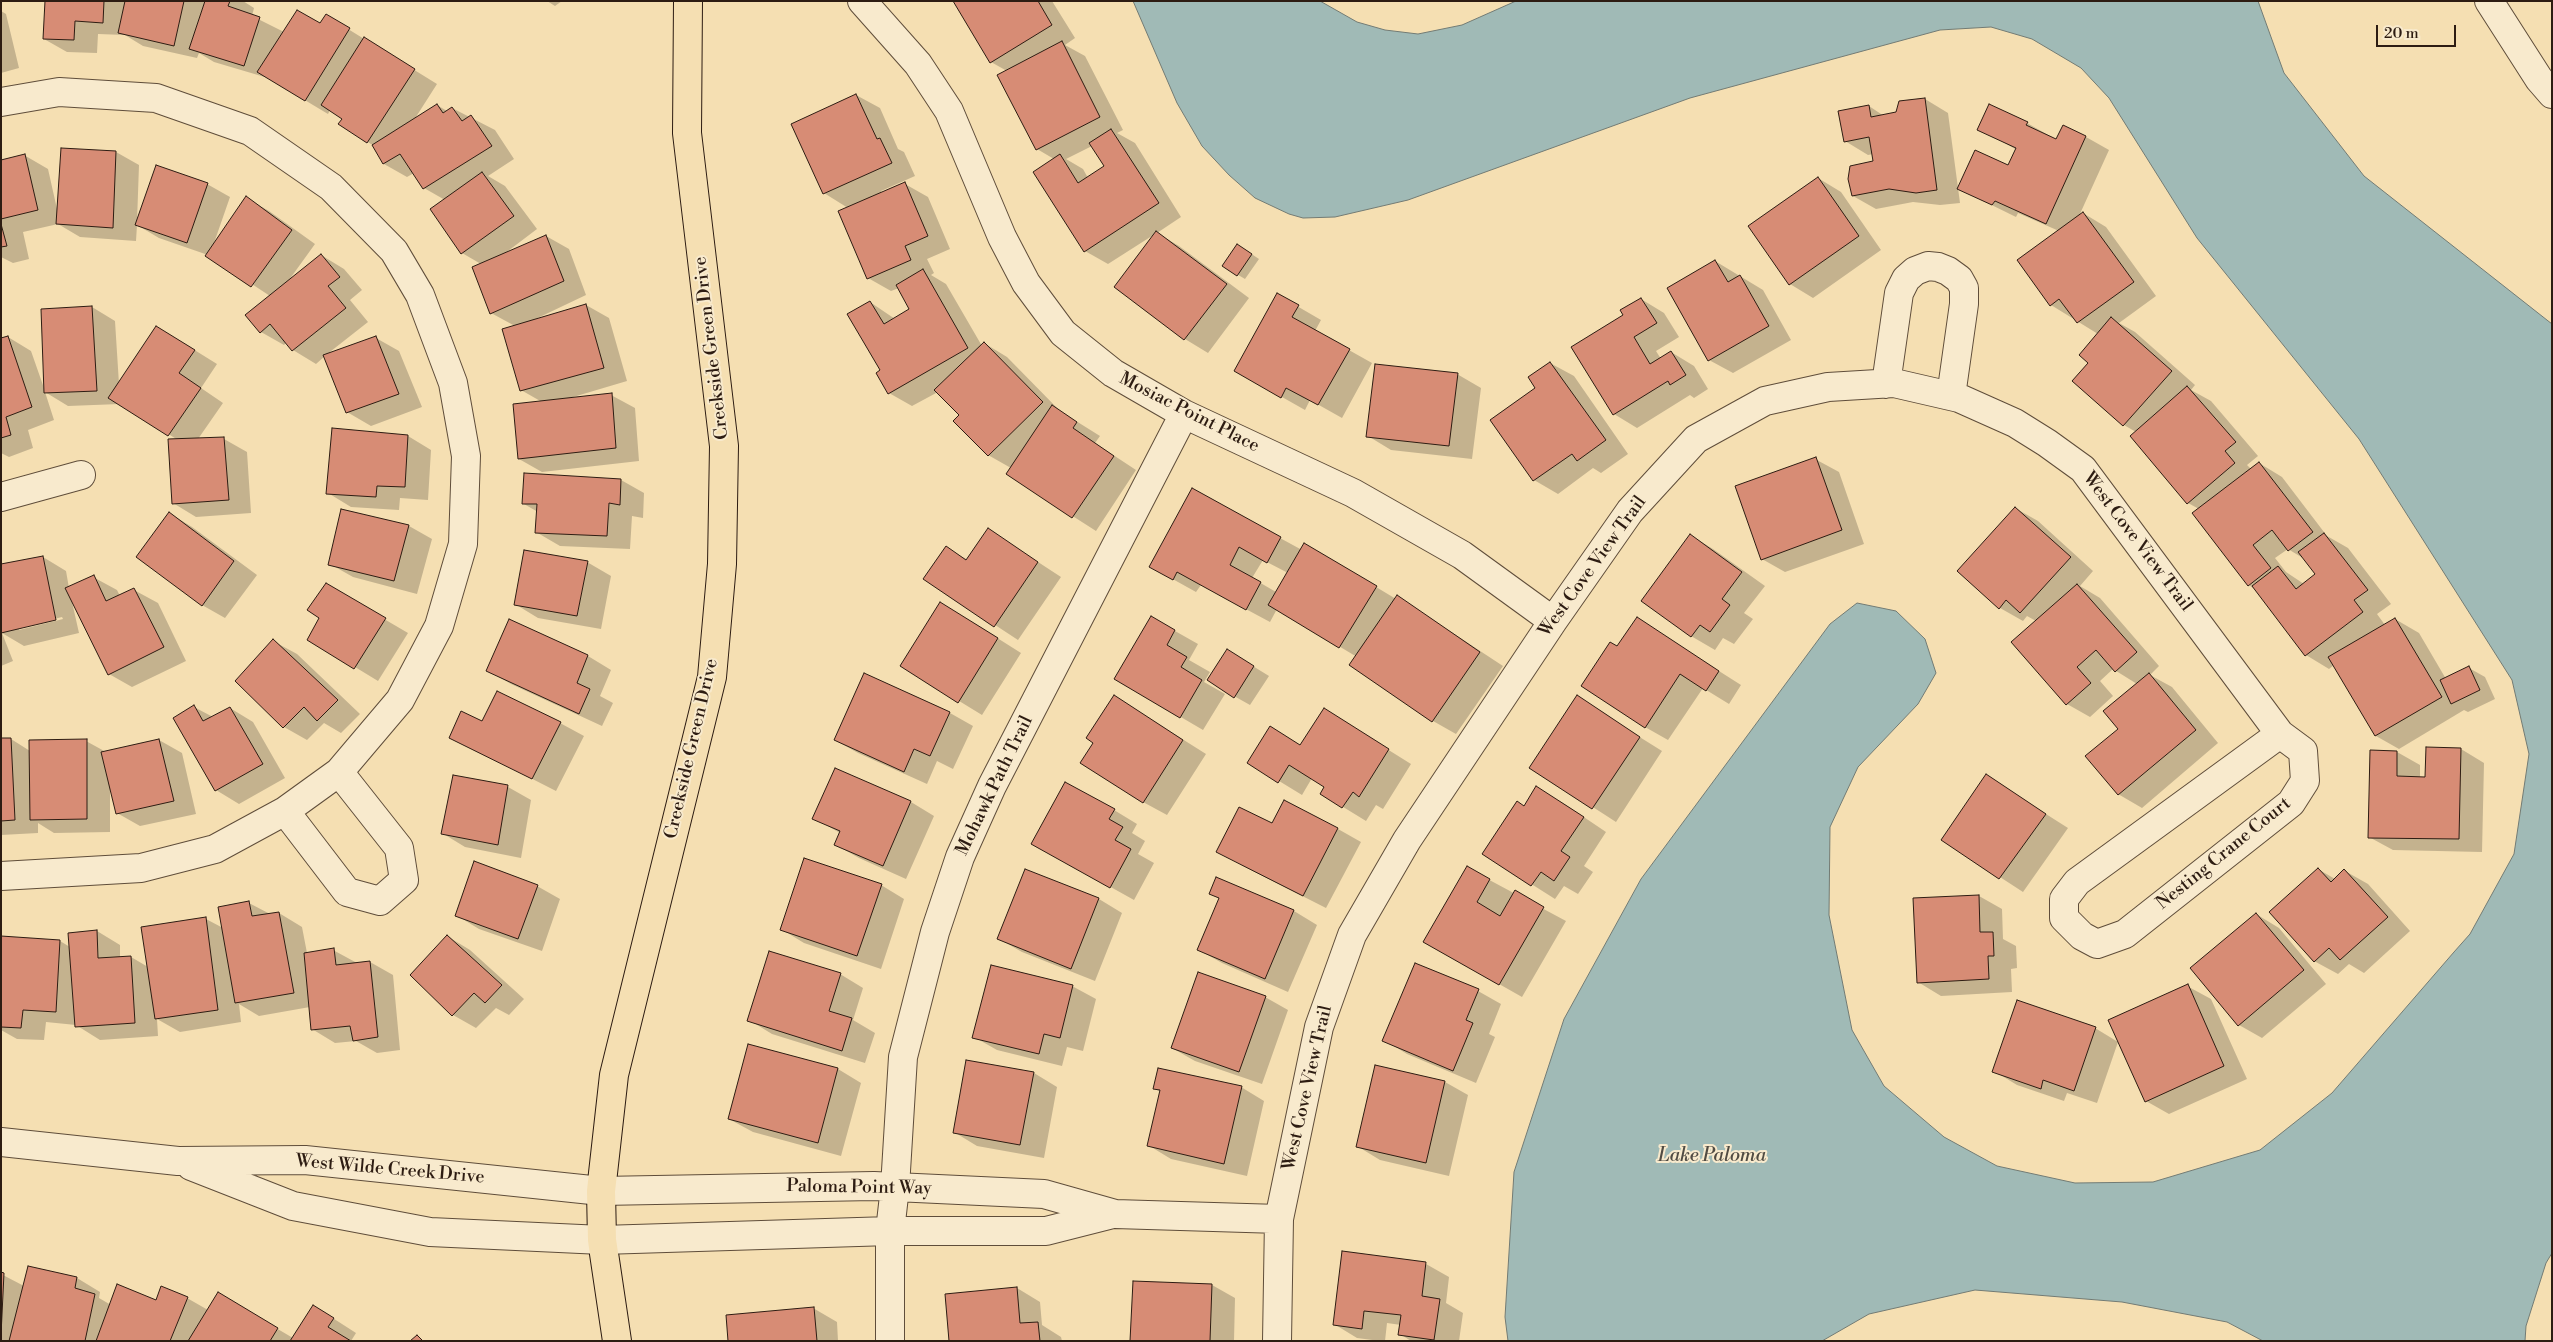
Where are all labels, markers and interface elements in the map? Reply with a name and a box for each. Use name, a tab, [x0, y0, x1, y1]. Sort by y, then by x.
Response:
scale bar	[2378, 15, 2458, 47]
text: 20 m	[2384, 24, 2419, 43]
street label: Creekside Green Drive	[690, 255, 734, 441]
street label: Mosiac Point Place	[1115, 368, 1263, 458]
street label: West Cove View Trail	[2078, 468, 2196, 616]
street label: West Cove View Trail	[1535, 492, 1651, 642]
street label: Creekside Green Drive	[661, 657, 723, 841]
street label: Mohawk Path Trail	[952, 713, 1038, 859]
street label: Nesting Crane Court	[2153, 793, 2295, 915]
street label: West Cove View Trail	[1278, 1003, 1338, 1173]
water label: Lake Paloma	[1658, 1145, 1766, 1167]
street label: West Wilde Creek Drive	[295, 1151, 485, 1189]
street label: Paloma Point Way	[786, 1176, 932, 1200]

